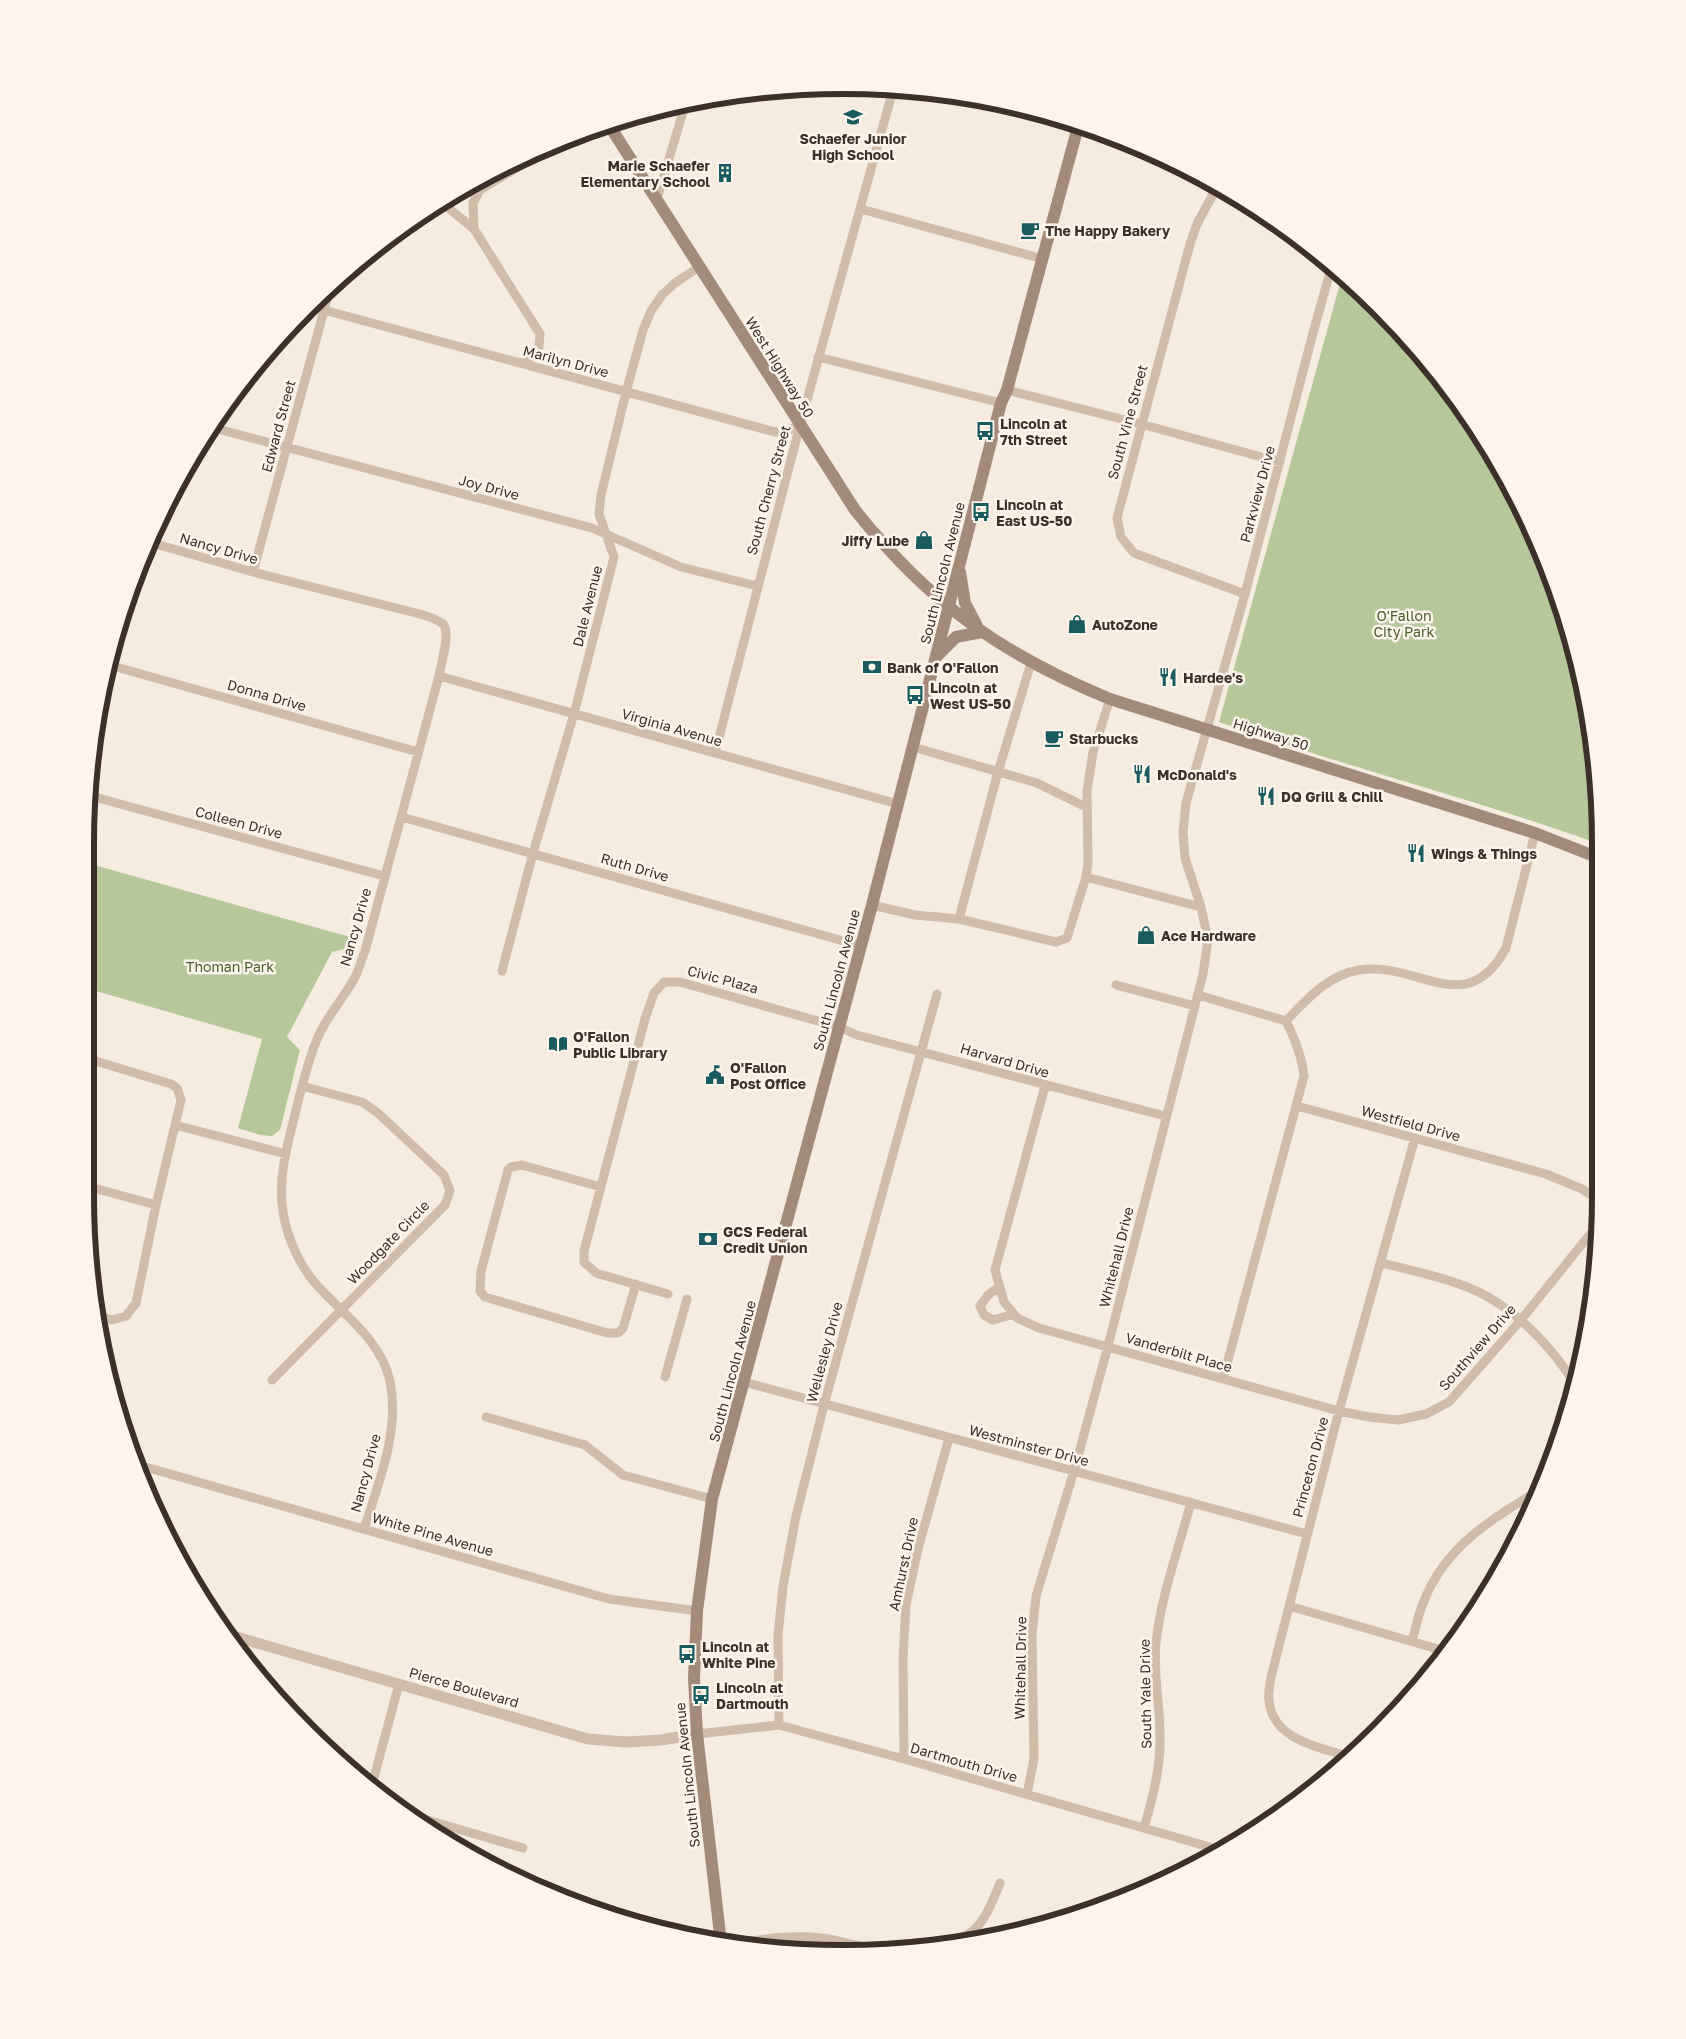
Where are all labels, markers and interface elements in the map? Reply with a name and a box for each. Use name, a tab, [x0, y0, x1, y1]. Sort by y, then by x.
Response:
school or university icon: Schaefer Junior High School	[842, 106, 864, 128]
place label: Schaefer Junior High School	[800, 130, 907, 163]
place label: Marie Schaefer Elementary School	[581, 157, 711, 190]
building icon: Marie Schaefer Elementary School	[714, 162, 736, 184]
cafe icon: The Happy Bakery	[1019, 219, 1041, 241]
place label: The Happy Bakery	[1045, 222, 1171, 239]
street label: West Highway 50	[742, 313, 818, 421]
street label: Marilyn Drive	[521, 341, 611, 381]
street label: South Vine Street	[1103, 363, 1151, 481]
street label: Edward Street	[258, 378, 298, 474]
place label: Lincoln at 7th Street	[1000, 415, 1068, 448]
bus stop icon: Lincoln at 7th Street	[974, 420, 996, 442]
street label: South Cherry Street	[742, 423, 794, 557]
street label: Parkview Drive	[1236, 444, 1278, 544]
street label: Joy Drive	[457, 471, 521, 503]
place label: Lincoln at East US-50	[996, 496, 1072, 529]
street label: South Lincoln Avenue	[916, 500, 968, 646]
bus stop icon: Lincoln at East US-50	[970, 501, 992, 523]
street label: Nancy Drive	[178, 529, 260, 567]
shop icon: Jiffy Lube	[913, 529, 935, 551]
place label: Jiffy Lube	[841, 532, 909, 549]
street label: Dale Avenue	[569, 564, 605, 648]
park label: O'Fallon City Park	[1374, 607, 1434, 640]
shop icon: AutoZone	[1066, 613, 1088, 635]
place label: AutoZone	[1092, 616, 1158, 633]
bank icon: Bank of O'Fallon	[861, 656, 883, 678]
place label: Bank of O'Fallon	[887, 659, 999, 676]
restaurant icon: Hardee's	[1157, 666, 1179, 688]
place label: Hardee's	[1183, 669, 1243, 686]
street label: Donna Drive	[225, 676, 309, 714]
place label: Lincoln at West US-50	[930, 679, 1011, 712]
bus stop icon: Lincoln at West US-50	[904, 684, 926, 706]
street label: Virginia Avenue	[620, 704, 724, 750]
street label: Highway 50	[1231, 714, 1311, 754]
cafe icon: Starbucks	[1043, 727, 1065, 749]
place label: Starbucks	[1069, 730, 1138, 747]
restaurant icon: McDonald's	[1131, 763, 1153, 785]
place label: McDonald's	[1157, 766, 1237, 783]
restaurant icon: DQ Grill & Chill	[1255, 785, 1277, 807]
place label: DQ Grill & Chill	[1281, 788, 1383, 805]
street label: Colleen Drive	[193, 802, 285, 842]
restaurant icon: Wings & Things	[1405, 842, 1427, 864]
place label: Wings & Things	[1431, 845, 1537, 862]
street label: Ruth Drive	[599, 849, 671, 885]
street label: Nancy Drive	[336, 886, 374, 968]
street label: South Lincoln Avenue	[809, 907, 863, 1053]
shop icon: Ace Hardware	[1135, 924, 1157, 946]
place label: Ace Hardware	[1161, 927, 1256, 944]
park label: Thoman Park	[186, 958, 274, 975]
street label: Civic Plaza	[686, 961, 760, 997]
place label: O'Fallon Public Library	[573, 1028, 668, 1061]
library icon: O'Fallon Public Library	[547, 1033, 569, 1055]
street label: Harvard Drive	[958, 1039, 1052, 1081]
place label: O'Fallon Post Office	[730, 1059, 806, 1092]
public building icon: O'Fallon Post Office	[704, 1064, 726, 1086]
street label: Westfield Drive	[1359, 1102, 1463, 1144]
street label: Woodgate Circle	[343, 1196, 433, 1288]
street label: Whitehall Drive	[1095, 1205, 1137, 1309]
place label: GCS Federal Credit Union	[723, 1223, 808, 1256]
bank icon: GCS Federal Credit Union	[697, 1228, 719, 1250]
street label: South Lincoln Avenue	[705, 1298, 759, 1444]
street label: Wellesley Drive	[802, 1300, 846, 1404]
street label: Southview Drive	[1435, 1300, 1519, 1394]
street label: Vanderbilt Place	[1124, 1329, 1234, 1375]
street label: Princeton Drive	[1288, 1415, 1332, 1519]
street label: Westminster Drive	[967, 1421, 1091, 1469]
street label: Nancy Drive	[346, 1432, 384, 1514]
street label: White Pine Avenue	[370, 1509, 496, 1559]
street label: Amhurst Drive	[885, 1516, 921, 1612]
street label: Whitehall Drive	[1011, 1616, 1029, 1720]
place label: Lincoln at White Pine	[702, 1638, 776, 1671]
street label: South Yale Drive	[1136, 1639, 1154, 1749]
bus stop icon: Lincoln at White Pine	[676, 1643, 698, 1665]
street label: Pierce Boulevard	[407, 1663, 521, 1711]
place label: Lincoln at Dartmouth	[716, 1679, 789, 1712]
bus stop icon: Lincoln at Dartmouth	[690, 1684, 712, 1706]
street label: South Lincoln Avenue	[671, 1702, 703, 1848]
street label: Dartmouth Drive	[908, 1739, 1020, 1785]

